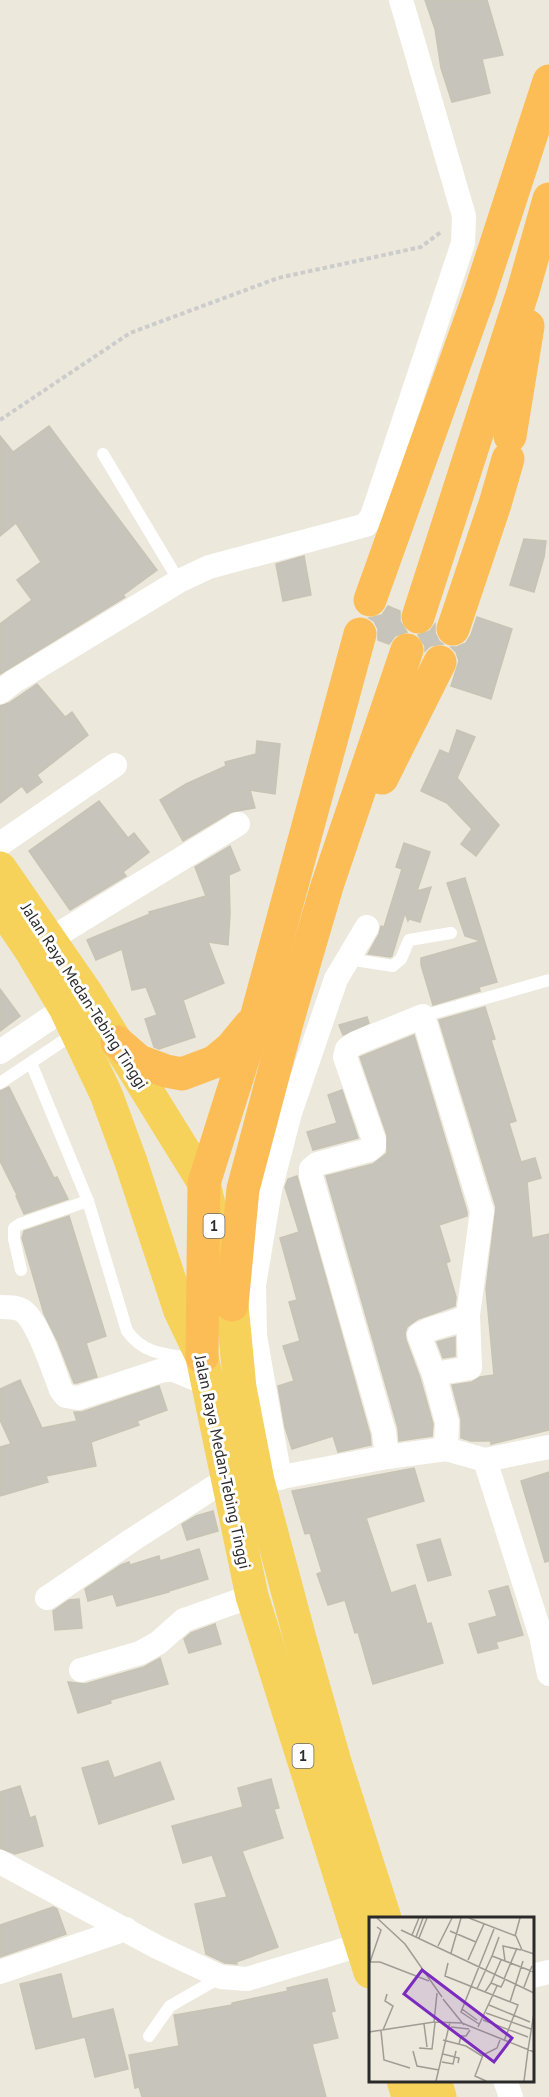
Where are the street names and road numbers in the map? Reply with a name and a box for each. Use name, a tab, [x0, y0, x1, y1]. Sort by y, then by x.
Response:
street label: Jalan Raya Medan-Tebing Tinggi	[17, 898, 153, 1093]
road number: 1	[204, 1214, 224, 1238]
street label: Jalan Raya Medan-Tebing Tinggi	[190, 1352, 255, 1571]
road number: 1	[292, 1744, 314, 1768]

